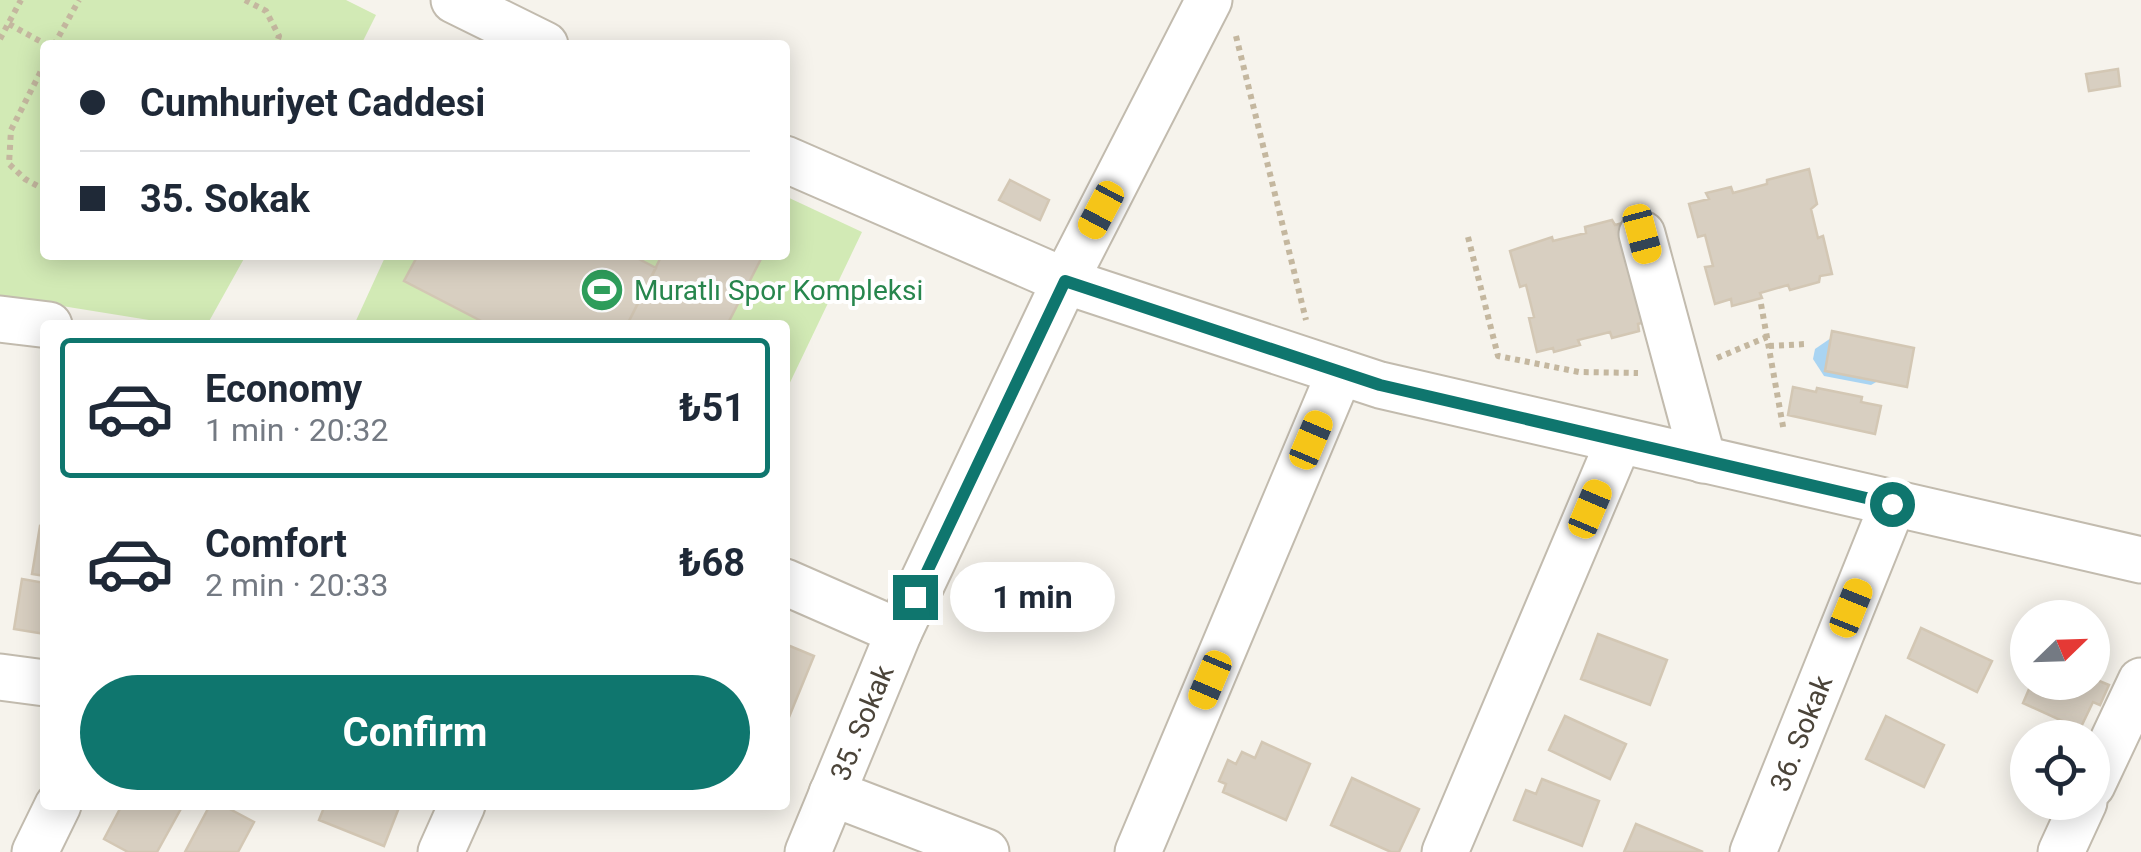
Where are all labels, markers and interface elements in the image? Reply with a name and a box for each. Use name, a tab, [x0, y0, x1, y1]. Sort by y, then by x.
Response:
text: Cumhuriyet Caddesi	[140, 81, 485, 125]
car	[1074, 176, 1128, 244]
text: 35. Sokak	[140, 177, 310, 221]
car	[1620, 201, 1664, 267]
sports icon: Muratlı Spor Kompleksi	[579, 267, 625, 313]
place label: Muratlı Spor Kompleksi	[634, 274, 923, 307]
icon: car	[85, 363, 175, 453]
text: Economy	[205, 367, 362, 411]
text: ₺51	[679, 386, 745, 430]
car	[1285, 407, 1337, 473]
text: 1 min · 20:32	[205, 411, 388, 449]
car	[1564, 476, 1616, 542]
route start	[1870, 482, 1915, 527]
icon: car	[85, 518, 175, 608]
text: Comfort	[205, 522, 347, 566]
text: ₺68	[679, 541, 745, 585]
callout: 1 min	[950, 562, 1115, 632]
text: 2 min · 20:33	[205, 566, 388, 604]
route end	[893, 575, 938, 620]
car	[1826, 575, 1876, 641]
text: 1 min	[992, 578, 1073, 616]
north arrow	[2010, 600, 2110, 700]
map controls	[2010, 600, 2110, 820]
car	[1184, 647, 1236, 713]
street label: 35. Sokak	[823, 659, 901, 786]
street label: 36. Sokak	[1763, 670, 1840, 796]
button: Confirm	[80, 675, 750, 790]
button: locate	[2010, 720, 2110, 820]

